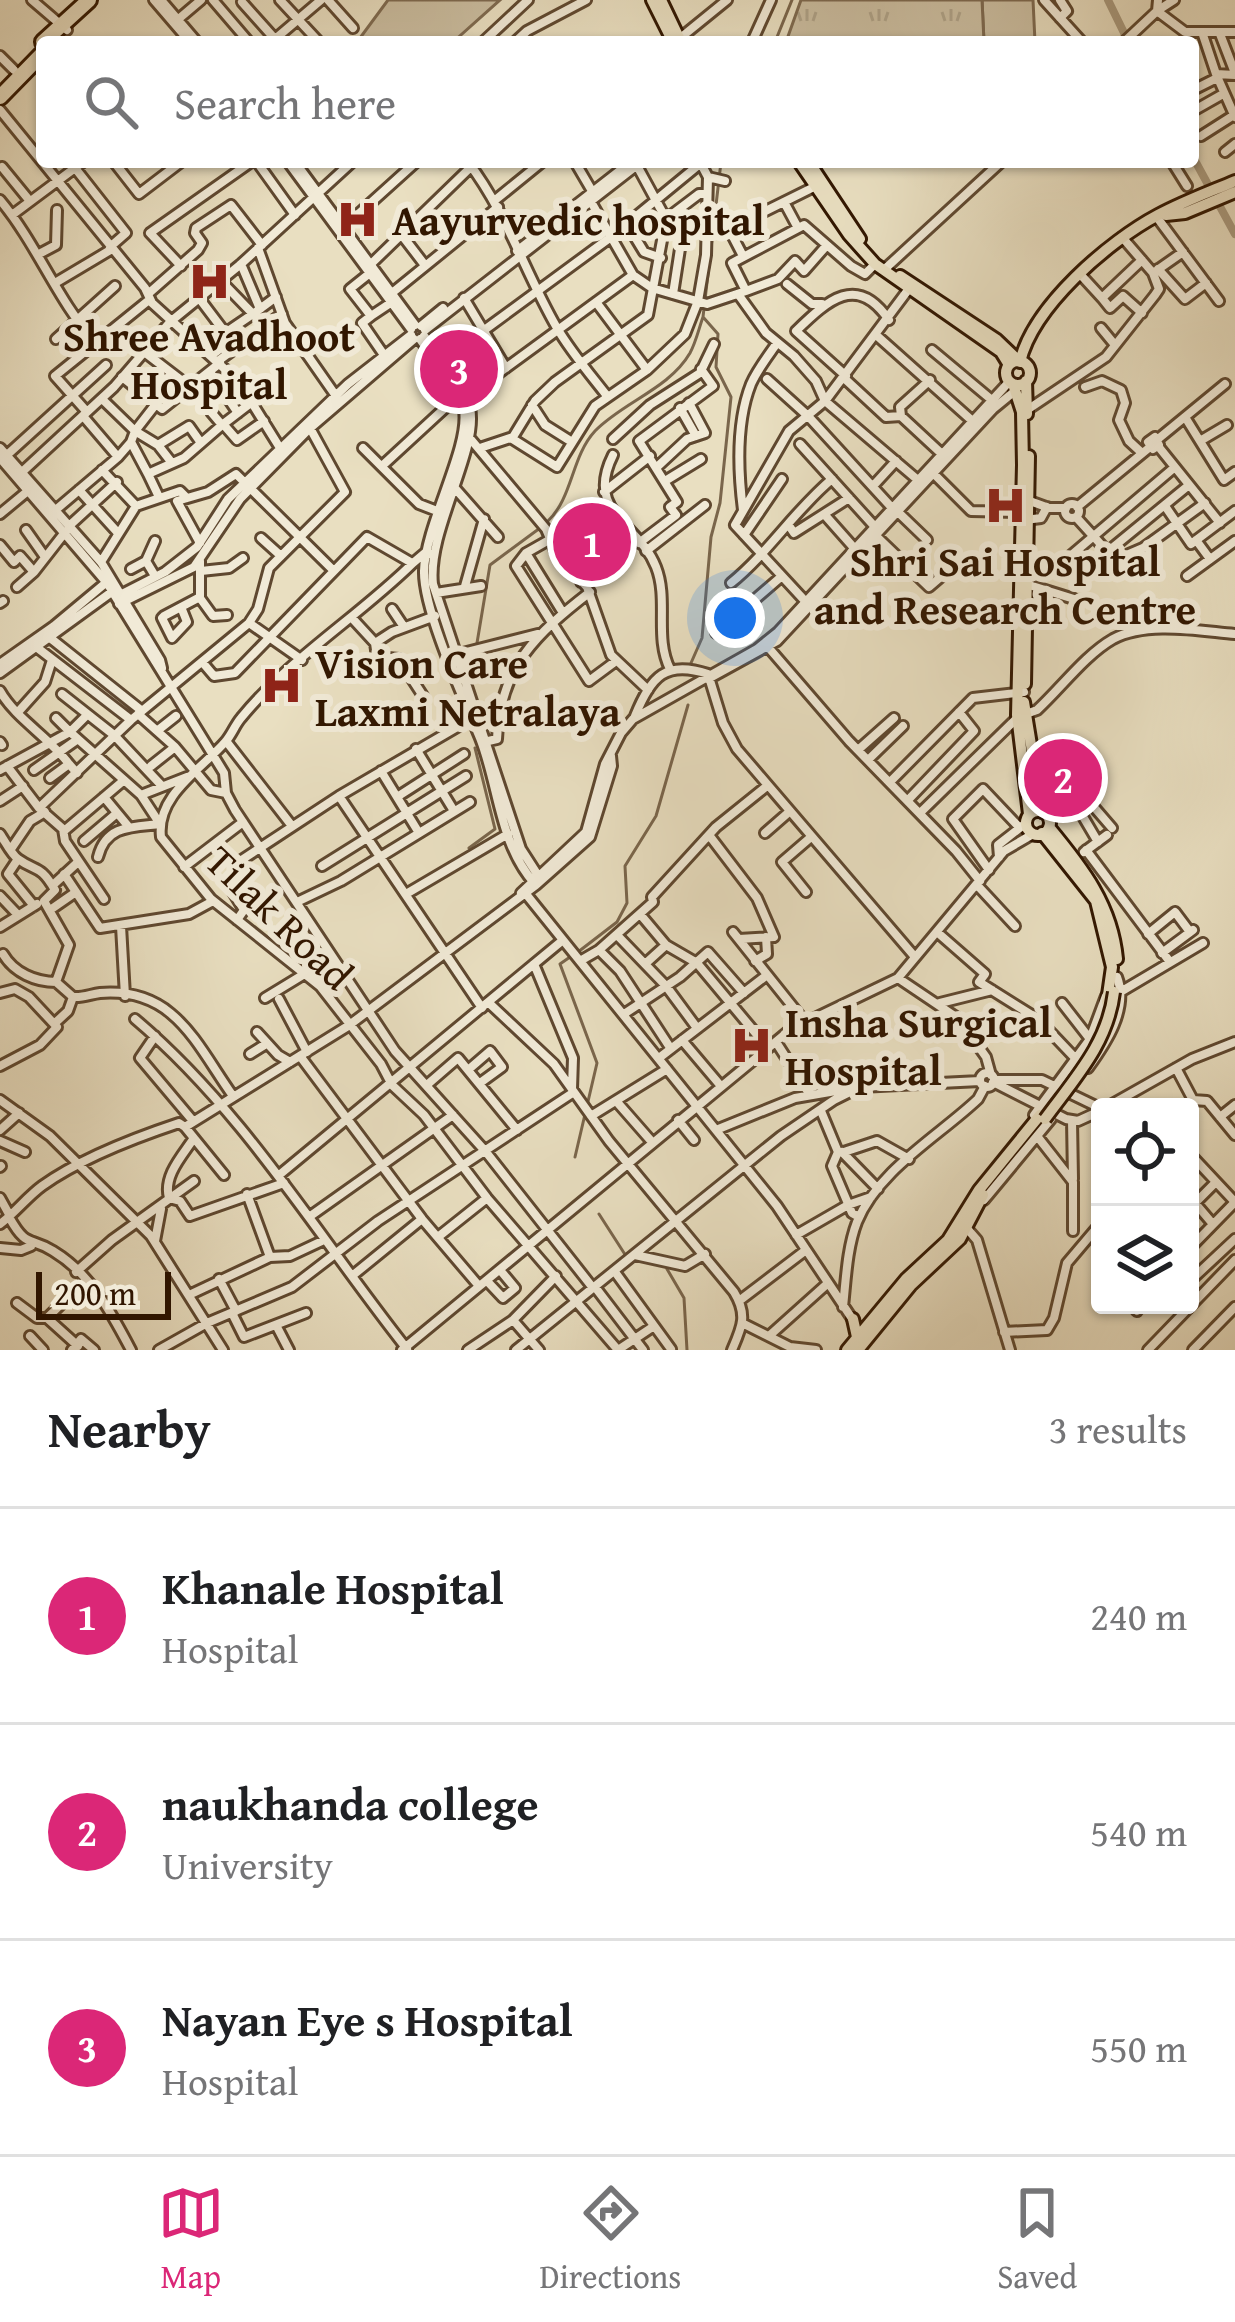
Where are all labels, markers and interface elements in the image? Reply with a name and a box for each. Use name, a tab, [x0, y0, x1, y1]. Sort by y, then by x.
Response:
search box	[36, 36, 1199, 168]
icon: search	[78, 69, 144, 135]
text: Search here	[174, 70, 396, 135]
place label: Aayurvedic hospital	[392, 189, 765, 250]
hospital icon: Aayurvedic hospital	[335, 196, 381, 242]
hospital icon: Shree Avadhoot Hospital	[186, 258, 232, 304]
place label: Shree Avadhoot Hospital	[63, 305, 355, 414]
pin: 3	[420, 324, 498, 414]
hospital icon: Shri Sai Hospital and Research Centre	[982, 483, 1028, 529]
pin: 1	[553, 497, 631, 587]
place label: Shri Sai Hospital and Research Centre	[814, 530, 1196, 639]
your location	[705, 588, 765, 648]
place label: Vision Care Laxmi Netralaya	[315, 632, 621, 741]
hospital icon: Vision Care Laxmi Netralaya	[258, 663, 304, 709]
pin: 2	[1024, 733, 1102, 823]
street label: Tilak Road	[192, 831, 368, 1004]
place label: Insha Surgical Hospital	[785, 991, 1052, 1100]
hospital icon: Insha Surgical Hospital	[728, 1022, 774, 1068]
map controls	[1091, 1098, 1199, 1314]
button: locate	[1091, 1098, 1199, 1206]
button: layers	[1091, 1206, 1199, 1314]
scale bar	[36, 1266, 171, 1319]
text: 200 m	[54, 1269, 136, 1317]
text: Nearby	[48, 1391, 211, 1466]
text: 3 results	[1049, 1400, 1187, 1457]
text: Khanale Hospital	[162, 1555, 504, 1620]
text: 1	[77, 1587, 97, 1644]
text: 240 m	[1090, 1587, 1187, 1644]
text: Hospital	[162, 1620, 298, 1677]
text: naukhanda college	[162, 1771, 539, 1836]
text: 2	[77, 1803, 97, 1860]
text: 540 m	[1090, 1803, 1187, 1860]
text: University	[162, 1836, 333, 1893]
text: Nayan Eye s Hospital	[162, 1987, 573, 2052]
text: 3	[77, 2019, 97, 2076]
text: 550 m	[1090, 2019, 1187, 2076]
text: Hospital	[162, 2052, 298, 2109]
tab: Map	[158, 2180, 224, 2300]
tab: Directions	[540, 2180, 681, 2300]
tab: Saved	[997, 2180, 1077, 2300]

